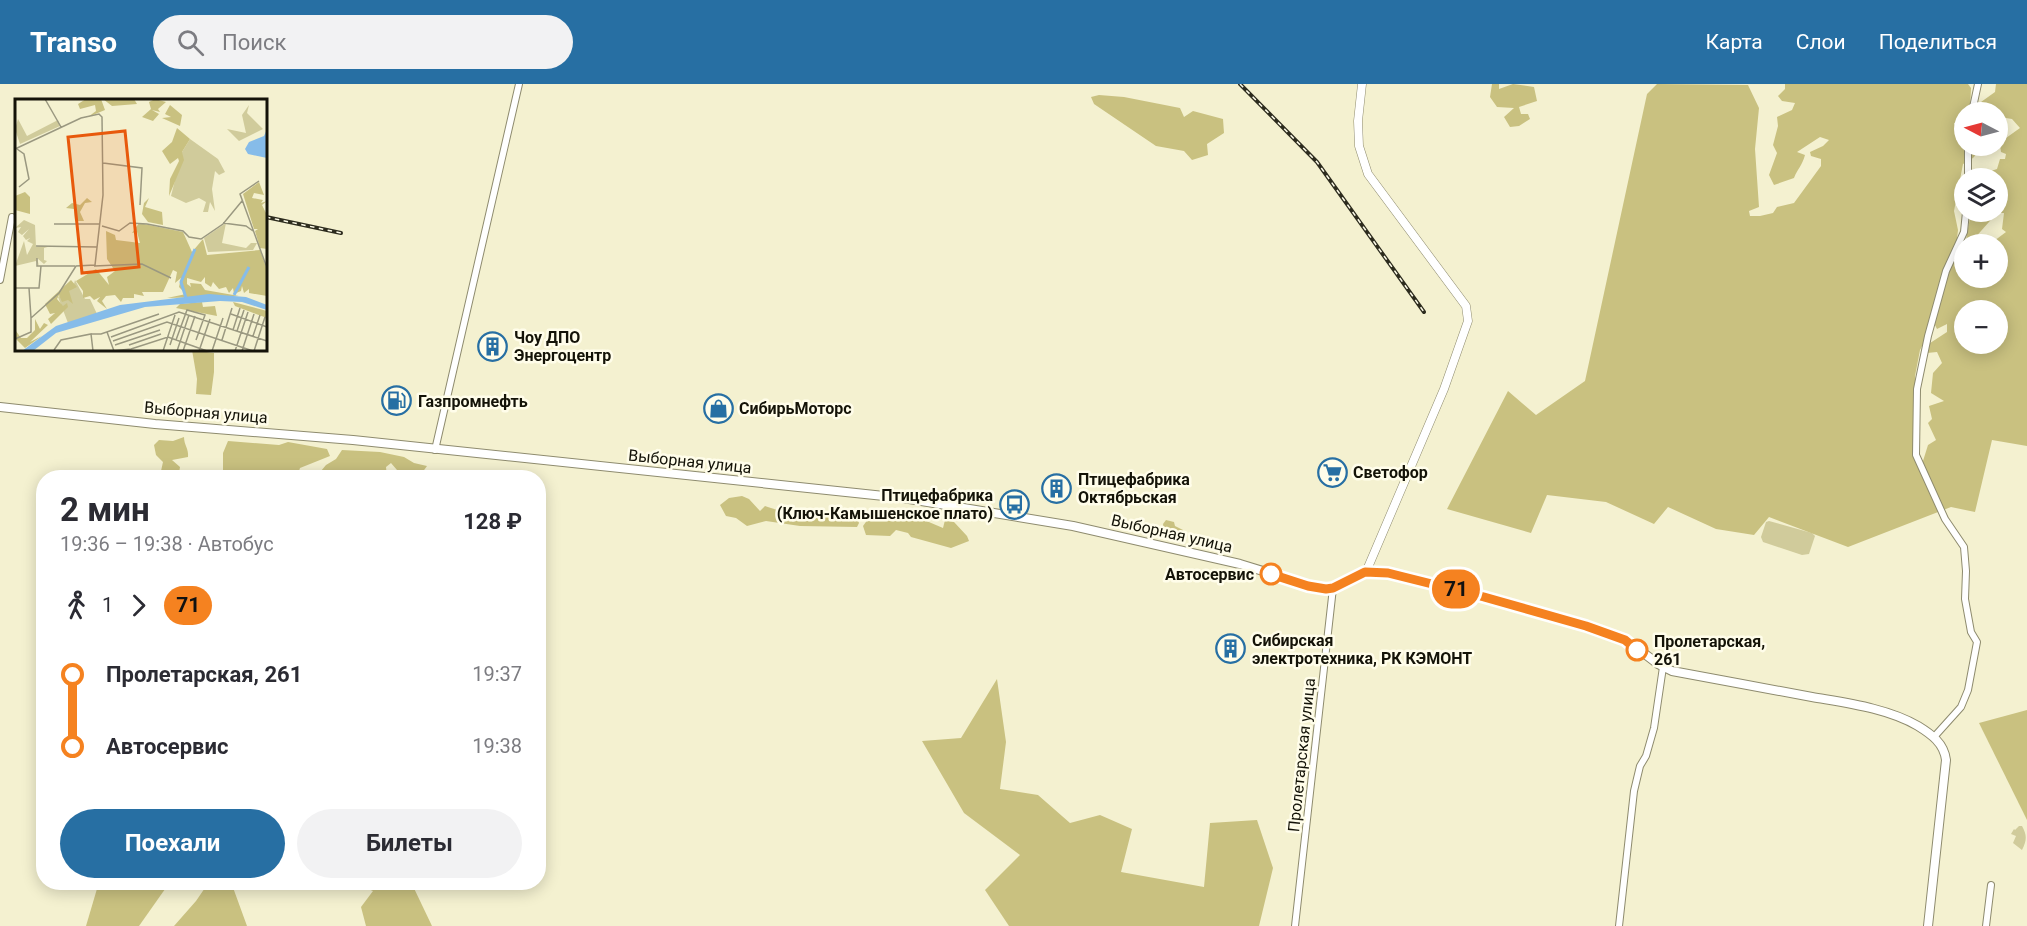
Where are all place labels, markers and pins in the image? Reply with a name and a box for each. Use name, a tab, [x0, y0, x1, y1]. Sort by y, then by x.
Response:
place label: Чоу ДПО Энергоцентр	[514, 328, 611, 365]
building icon: Чоу ДПО Энергоцентр	[477, 330, 509, 362]
fuel station icon: Газпромнефть	[381, 385, 413, 417]
place label: Газпромнефть	[418, 392, 528, 411]
shop icon: СибирьМоторс	[702, 392, 734, 424]
place label: СибирьМоторс	[739, 399, 852, 418]
supermarket icon: Светофор	[1316, 456, 1348, 488]
place label: Светофор	[1353, 463, 1428, 482]
place label: Птицефабрика Октябрьская	[1078, 470, 1190, 507]
building icon: Птицефабрика Октябрьская	[1041, 472, 1073, 504]
place label: Птицефабрика (Ключ-Камышенское плато)	[777, 486, 993, 523]
bus stop icon: Птицефабрика (Ключ-Камышенское плато)	[998, 488, 1030, 520]
marker: Автосервис	[1260, 563, 1282, 585]
place label: Автосервис	[1165, 565, 1254, 584]
place label: Сибирская электротехника, РК КЭМОНТ	[1252, 631, 1472, 668]
place label: Пролетарская, 261	[1654, 632, 1765, 669]
building icon: Сибирская электротехника, РК КЭМОНТ	[1215, 633, 1247, 665]
marker: Пролетарская, 261	[1626, 639, 1648, 661]

